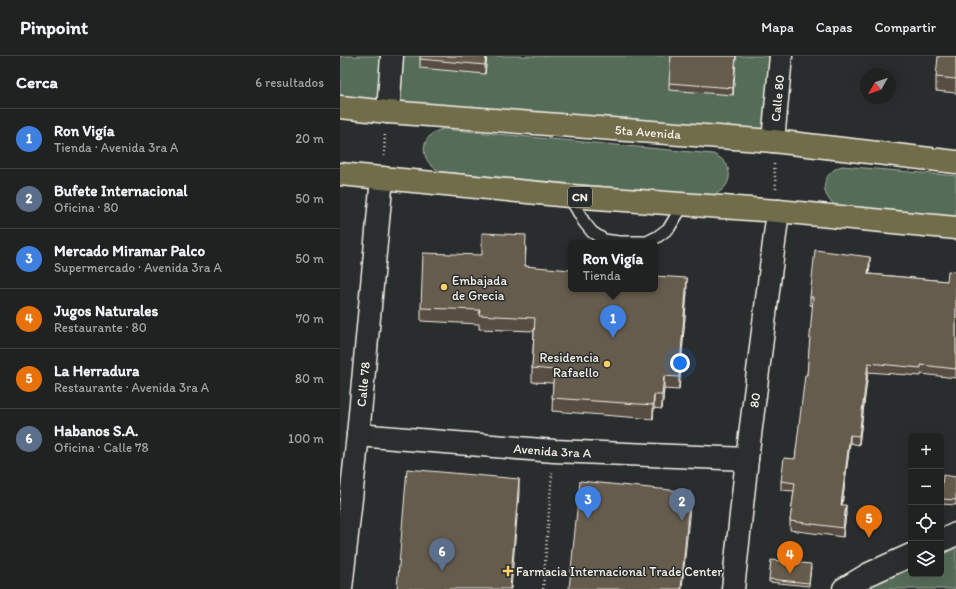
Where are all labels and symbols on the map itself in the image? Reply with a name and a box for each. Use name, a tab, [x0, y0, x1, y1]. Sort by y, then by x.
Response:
north arrow	[860, 68, 896, 104]
street label: Calle 80	[768, 74, 787, 122]
street label: 5ta Avenida	[614, 122, 682, 142]
road number: CN	[568, 187, 592, 207]
place label: Embajada de Grecia	[452, 273, 507, 303]
marker: Embajada de Grecia	[439, 282, 449, 292]
pin: 1	[600, 305, 626, 338]
place label: Residencia Rafaello	[539, 350, 600, 380]
your location	[670, 353, 690, 373]
marker: Residencia Rafaello	[602, 359, 612, 369]
street label: Calle 78	[354, 361, 373, 407]
street label: 80	[746, 392, 763, 409]
street label: Avenida 3ra A	[513, 441, 592, 461]
pin: 3	[575, 486, 601, 519]
pin: 2	[669, 488, 695, 521]
pin: 5	[856, 505, 882, 538]
pin: 6	[429, 538, 455, 571]
pin: 4	[777, 541, 803, 574]
place label: Farmacia Internacional Trade Center	[516, 564, 723, 579]
marker: Farmacia Internacional Trade Center	[503, 566, 513, 576]

